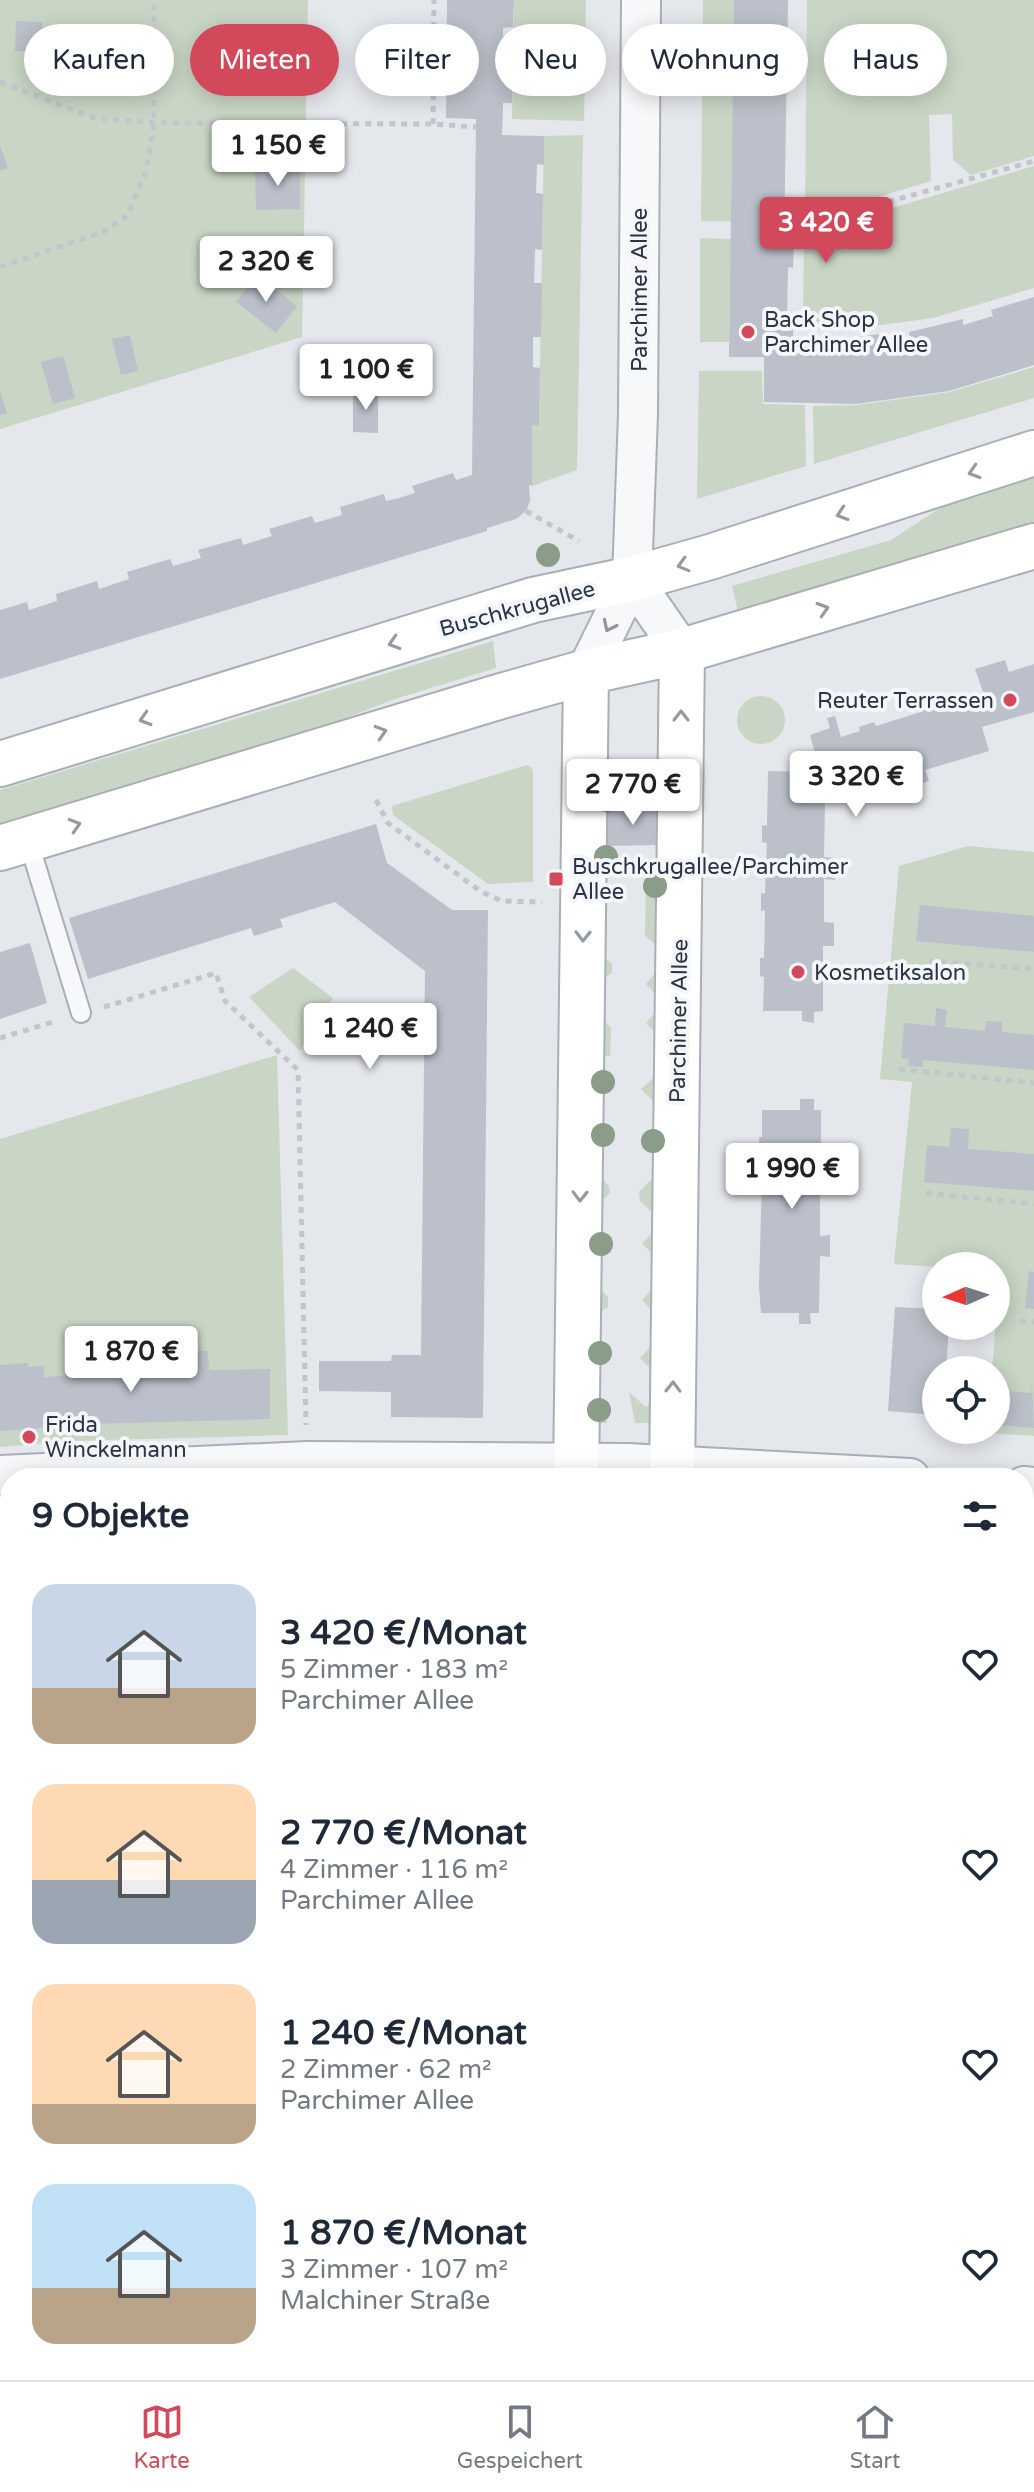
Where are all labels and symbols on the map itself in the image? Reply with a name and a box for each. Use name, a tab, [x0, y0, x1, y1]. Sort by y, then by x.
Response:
pin: 1 150 €	[204, 120, 352, 188]
pin: 3 420 €	[752, 197, 900, 265]
street label: Parchimer Allee	[627, 208, 653, 372]
pin: 2 320 €	[192, 236, 340, 304]
place label: Back Shop Parchimer Allee	[764, 307, 928, 358]
marker: Back Shop Parchimer Allee	[739, 323, 757, 341]
pin: 1 100 €	[292, 344, 440, 412]
one-way arrow	[967, 463, 981, 479]
one-way arrow	[836, 505, 850, 521]
one-way arrow	[676, 555, 690, 572]
street label: Buschkrugallee	[437, 576, 598, 642]
one-way arrow	[816, 602, 830, 618]
one-way arrow	[603, 617, 619, 632]
one-way arrow	[388, 634, 401, 650]
place label: Reuter Terrassen	[817, 688, 994, 714]
marker: Reuter Terrassen	[1001, 691, 1019, 709]
one-way arrow	[672, 709, 690, 722]
one-way arrow	[139, 710, 153, 726]
one-way arrow	[373, 725, 387, 741]
pin: 3 320 €	[782, 751, 930, 819]
pin: 2 770 €	[559, 759, 707, 827]
one-way arrow	[67, 819, 81, 835]
place label: Buschkrugallee/Parchimer Allee	[572, 854, 849, 905]
marker: Buschkrugallee/Parchimer Allee	[547, 870, 565, 888]
one-way arrow	[574, 930, 592, 943]
street label: Parchimer Allee	[665, 939, 693, 1103]
place label: Kosmetiksalon	[814, 960, 966, 986]
marker: Kosmetiksalon	[789, 963, 807, 981]
pin: 1 240 €	[296, 1003, 444, 1071]
pin: 1 990 €	[718, 1143, 866, 1211]
one-way arrow	[571, 1190, 589, 1203]
north arrow	[922, 1252, 1010, 1340]
pin: 1 870 €	[57, 1326, 205, 1394]
one-way arrow	[665, 1380, 682, 1393]
place label: Frida Winckelmann	[45, 1412, 187, 1463]
marker: Frida Winckelmann	[20, 1428, 38, 1446]

